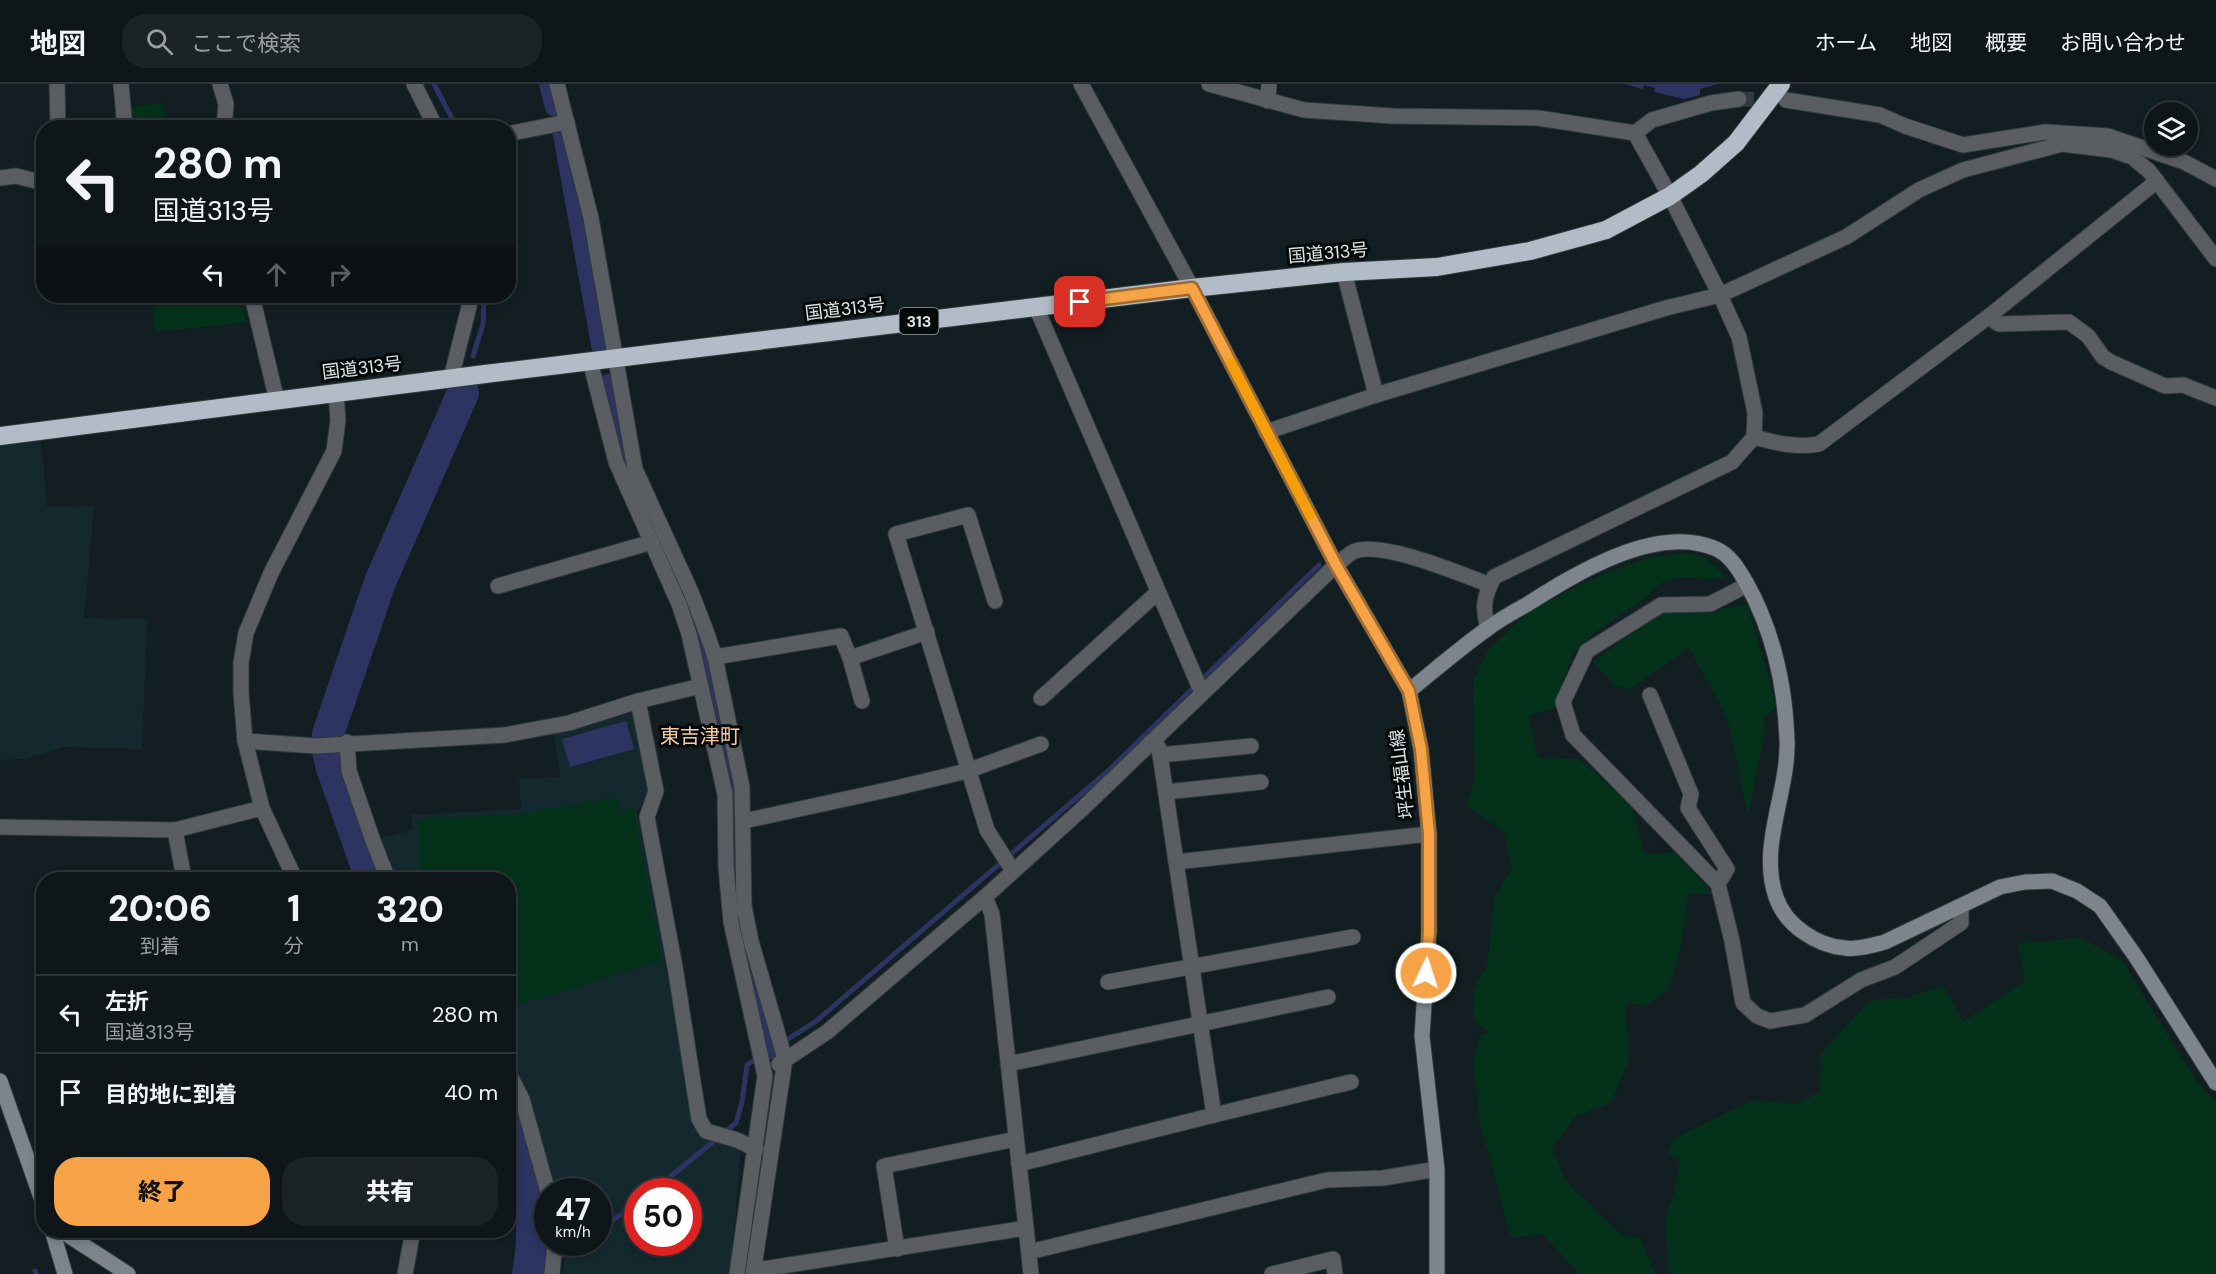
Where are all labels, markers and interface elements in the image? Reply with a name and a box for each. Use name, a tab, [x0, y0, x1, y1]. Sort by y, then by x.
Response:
search box	[122, 14, 542, 68]
text: 地図	[30, 25, 86, 62]
icon: search	[143, 25, 176, 58]
text: ここで検索	[191, 29, 301, 58]
text: ホーム	[1815, 29, 1877, 57]
text: 地図	[1910, 29, 1952, 57]
text: 概要	[1985, 29, 2027, 57]
text: お問い合わせ	[2060, 29, 2186, 57]
map controls	[2144, 102, 2198, 156]
button: layers	[2144, 102, 2198, 156]
text: 280 m	[153, 136, 283, 191]
icon: left	[54, 144, 132, 222]
text: 国道313号	[153, 193, 274, 228]
street label: 国道313号	[1287, 238, 1369, 268]
icon: left	[197, 258, 230, 291]
icon: ahead	[260, 258, 293, 291]
icon: right	[323, 258, 356, 291]
pin	[1054, 276, 1105, 327]
icon: arrive	[1063, 285, 1096, 318]
street label: 国道313号	[804, 292, 886, 326]
road number: 313	[900, 308, 938, 334]
street label: 国道313号	[321, 351, 403, 385]
district label: 東吉津町	[660, 723, 740, 749]
street label: 坪生福山線	[1385, 728, 1419, 820]
text: 20:06	[108, 885, 212, 932]
text: 1	[287, 885, 301, 932]
text: 320	[376, 886, 444, 933]
text: m	[401, 931, 419, 957]
text: 到着	[140, 933, 180, 959]
text: 分	[284, 933, 304, 959]
position arrow	[1394, 941, 1458, 1005]
text: 左折	[105, 987, 149, 1016]
icon: left	[54, 998, 87, 1031]
text: 280 m	[432, 1000, 498, 1029]
text: 国道313号	[105, 1019, 195, 1045]
icon: arrive	[54, 1076, 87, 1109]
text: 40 m	[444, 1078, 498, 1107]
text: 目的地に到着	[105, 1080, 237, 1109]
button: 終了	[54, 1157, 270, 1226]
button: 共有	[282, 1157, 498, 1226]
speed limit sign: 50	[624, 1178, 702, 1256]
text: 47	[555, 1190, 591, 1229]
text: km/h	[555, 1222, 591, 1242]

